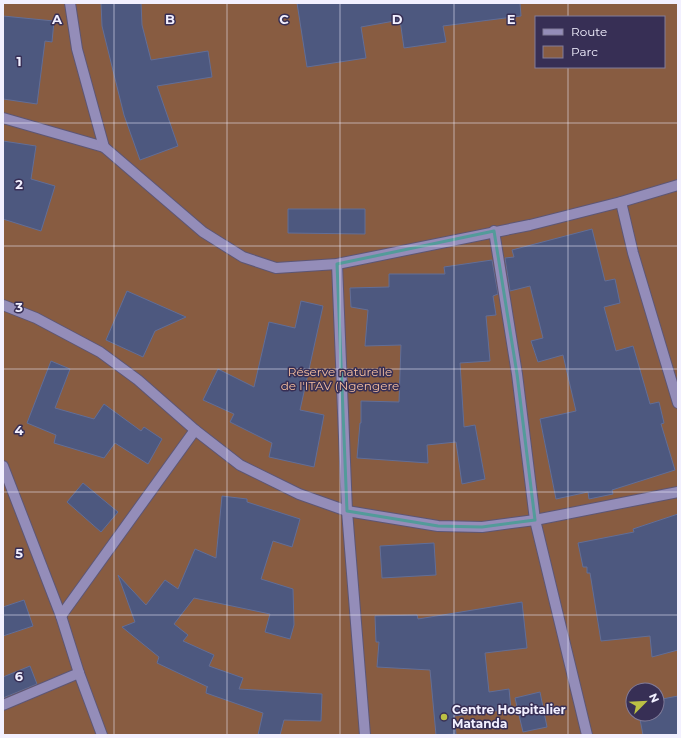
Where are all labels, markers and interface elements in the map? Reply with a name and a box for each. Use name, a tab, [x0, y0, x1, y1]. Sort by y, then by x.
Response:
text: A	[51, 11, 63, 27]
text: B	[165, 11, 175, 27]
text: C	[279, 11, 289, 27]
text: D	[392, 11, 403, 27]
text: E	[507, 11, 516, 27]
legend	[535, 16, 665, 68]
text: Route	[571, 24, 607, 39]
text: Parc	[571, 44, 598, 59]
text: 1	[16, 53, 22, 69]
text: 2	[15, 176, 23, 192]
text: 3	[14, 299, 23, 315]
park label: Réserve naturelle de l'ITAV (Ngengere	[281, 364, 399, 393]
text: 4	[15, 422, 24, 438]
text: 5	[15, 545, 23, 561]
text: 6	[15, 668, 24, 684]
north arrow	[625, 682, 665, 722]
text: N	[646, 691, 662, 705]
place label: Centre Hospitalier Matanda	[452, 702, 566, 731]
marker: Centre Hospitalier Matanda	[439, 712, 449, 722]

